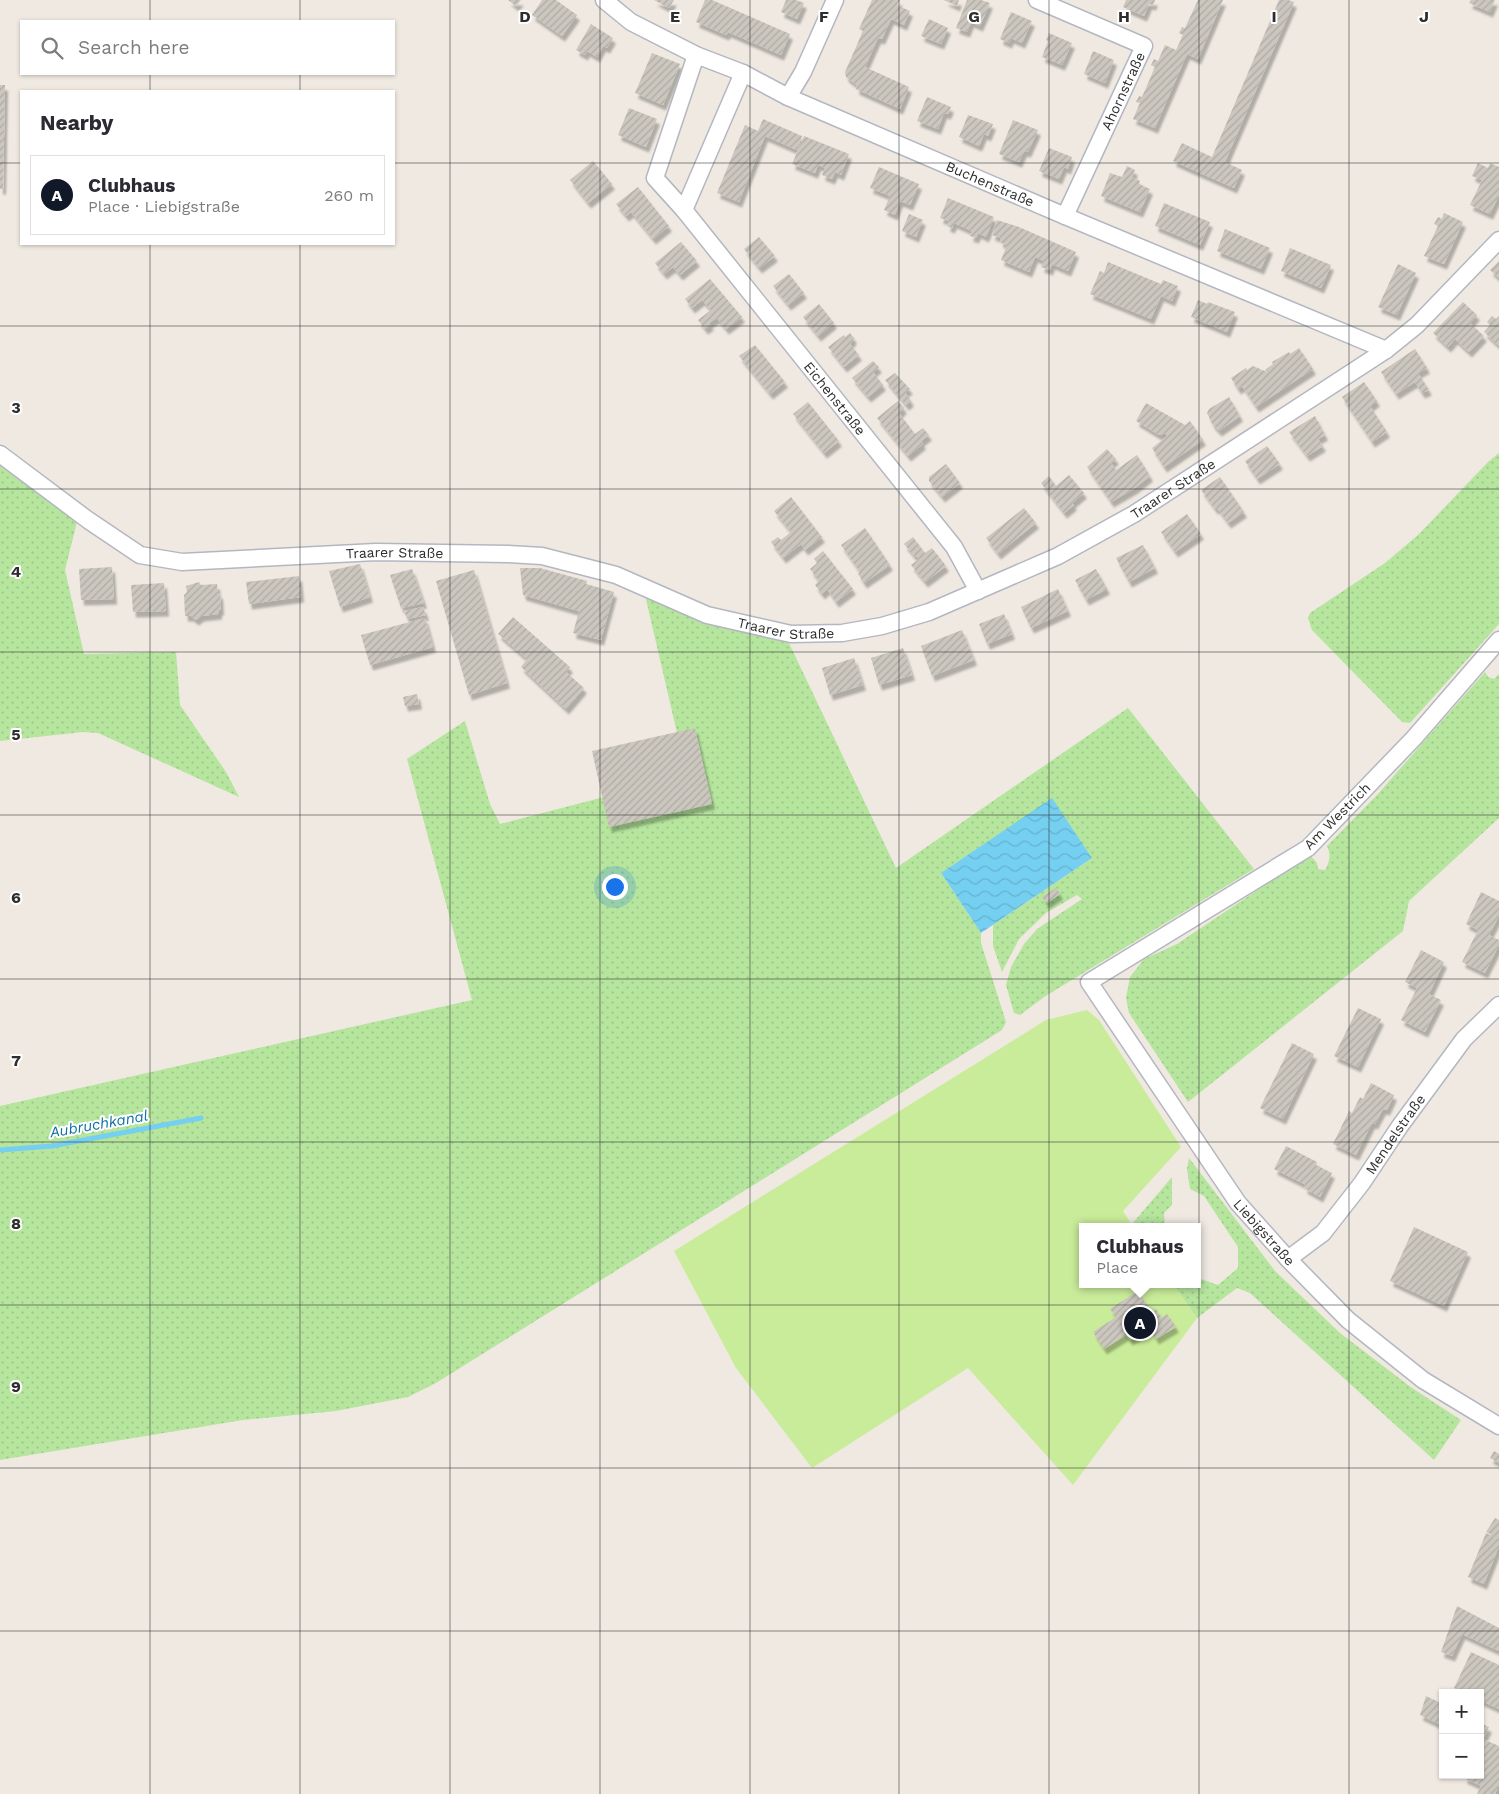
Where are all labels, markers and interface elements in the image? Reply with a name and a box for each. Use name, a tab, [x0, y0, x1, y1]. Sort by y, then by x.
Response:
text: D	[519, 7, 531, 26]
text: E	[670, 7, 680, 26]
text: F	[819, 7, 829, 26]
text: G	[968, 7, 980, 26]
text: H	[1118, 7, 1130, 26]
text: I	[1271, 7, 1277, 26]
text: J	[1419, 7, 1429, 26]
search box	[20, 20, 395, 75]
icon: search	[38, 34, 66, 62]
text: Search here	[78, 36, 189, 59]
street label: Ahornstraße	[1098, 50, 1148, 132]
text: Nearby	[40, 110, 113, 135]
street label: Buchenstraße	[944, 158, 1037, 210]
text: Clubhaus	[88, 174, 176, 197]
text: A	[52, 186, 62, 205]
text: 260 m	[324, 186, 374, 205]
text: Place · Liebigstraße	[88, 197, 240, 216]
street label: Eichenstraße	[801, 358, 869, 438]
text: 3	[11, 398, 21, 417]
street label: Traarer Straße	[1128, 455, 1218, 522]
street label: Traarer Straße	[345, 544, 443, 562]
text: 4	[11, 562, 21, 581]
street label: Traarer Straße	[736, 614, 834, 642]
text: 5	[11, 725, 21, 744]
street label: Am Westrich	[1300, 779, 1374, 853]
your location	[602, 874, 628, 900]
text: 6	[11, 888, 21, 907]
text: 7	[11, 1051, 21, 1070]
street label: Mendelstraße	[1362, 1091, 1428, 1177]
water label: Aubruchkanal	[48, 1106, 150, 1142]
street label: Liebigstraße	[1230, 1196, 1298, 1269]
text: 8	[11, 1214, 21, 1233]
popup	[1079, 1223, 1201, 1288]
text: Clubhaus	[1096, 1235, 1184, 1258]
text: Place	[1096, 1258, 1138, 1277]
pin: A	[1124, 1304, 1156, 1342]
text: 9	[11, 1377, 21, 1396]
map controls	[1439, 1689, 1484, 1779]
button: +	[1439, 1689, 1484, 1734]
button: −	[1439, 1734, 1484, 1779]

